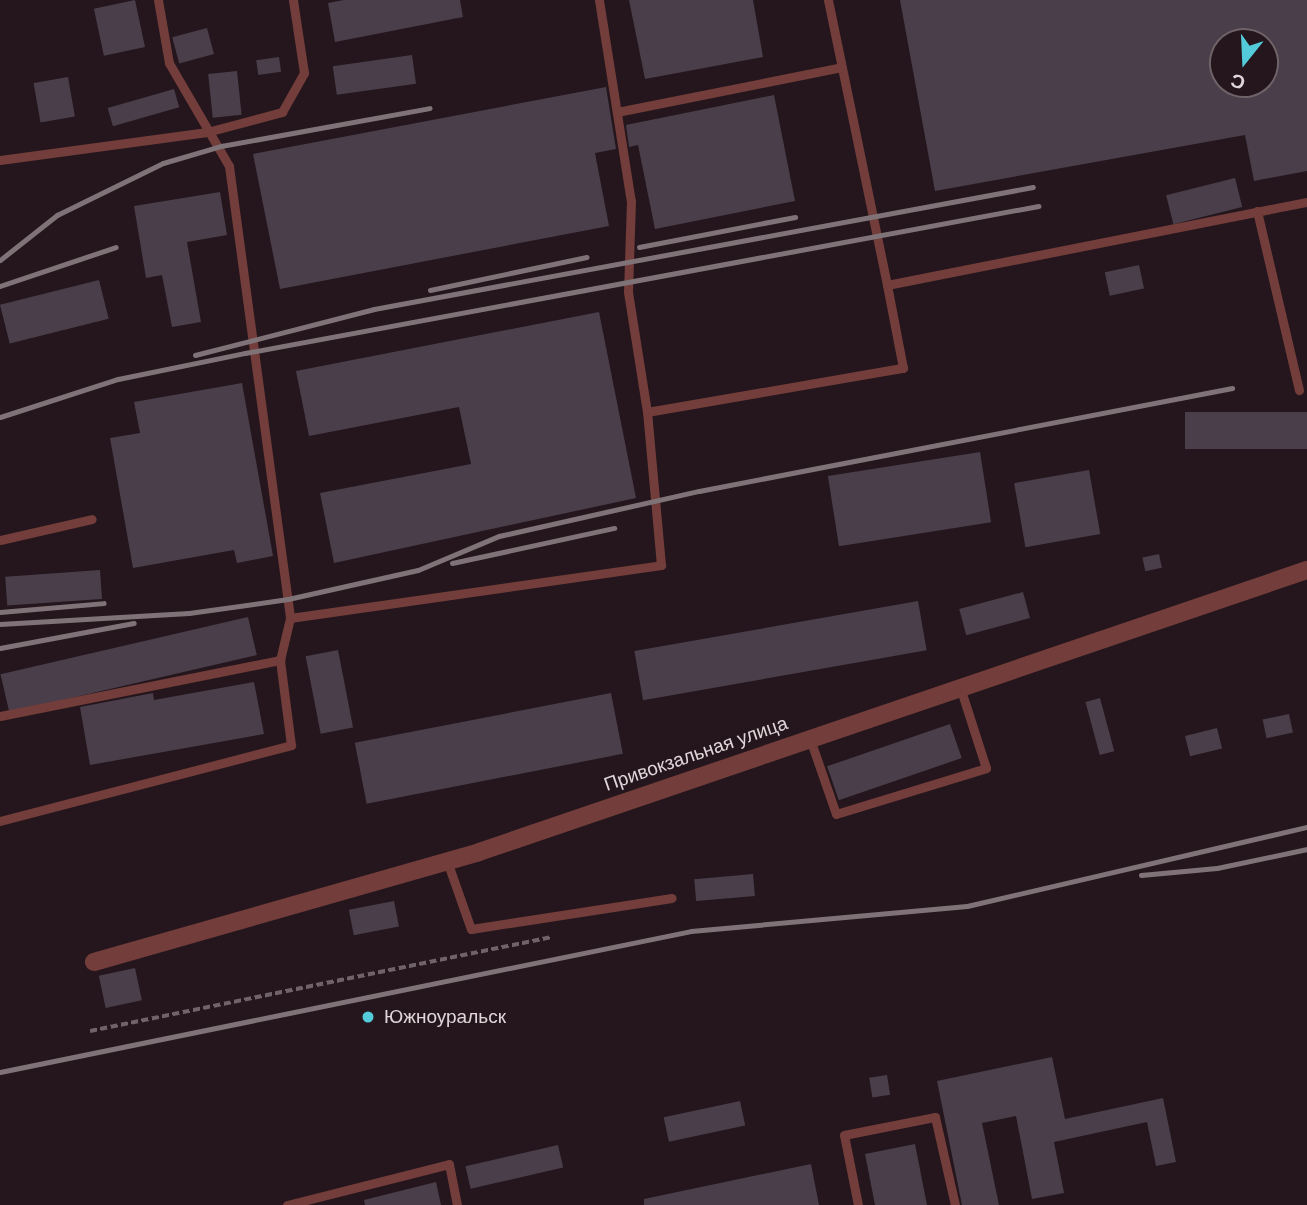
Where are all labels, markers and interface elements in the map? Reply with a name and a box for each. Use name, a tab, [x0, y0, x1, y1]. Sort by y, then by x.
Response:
north arrow	[1209, 28, 1279, 98]
text: С	[1228, 68, 1248, 96]
street label: Привокзальная улица	[601, 712, 791, 796]
place label: Южноуральск	[384, 1006, 506, 1028]
marker: Южноуральск	[358, 1007, 378, 1027]

